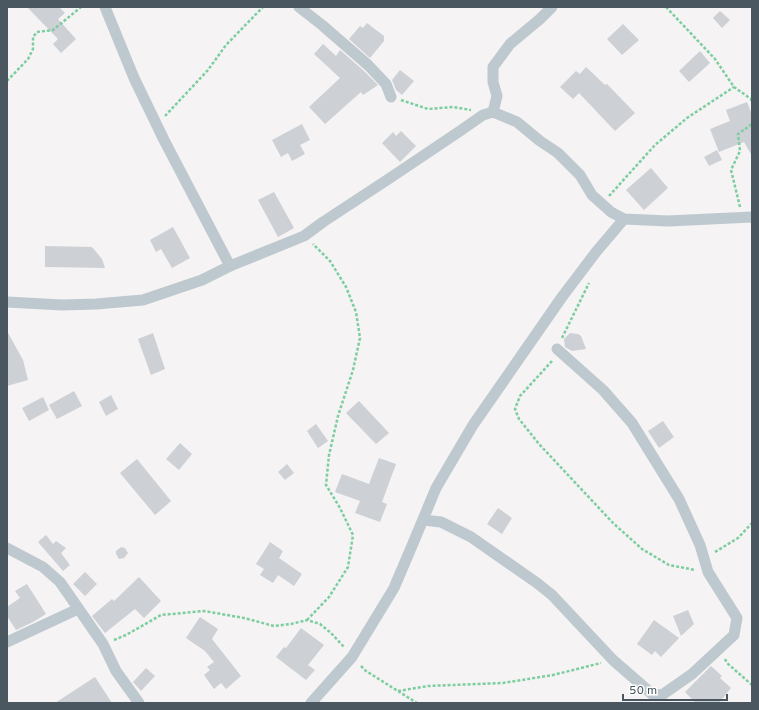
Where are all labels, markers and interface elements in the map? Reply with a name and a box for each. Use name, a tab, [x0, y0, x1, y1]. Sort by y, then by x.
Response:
scale bar	[623, 676, 727, 702]
text: 50 m	[629, 683, 657, 699]

